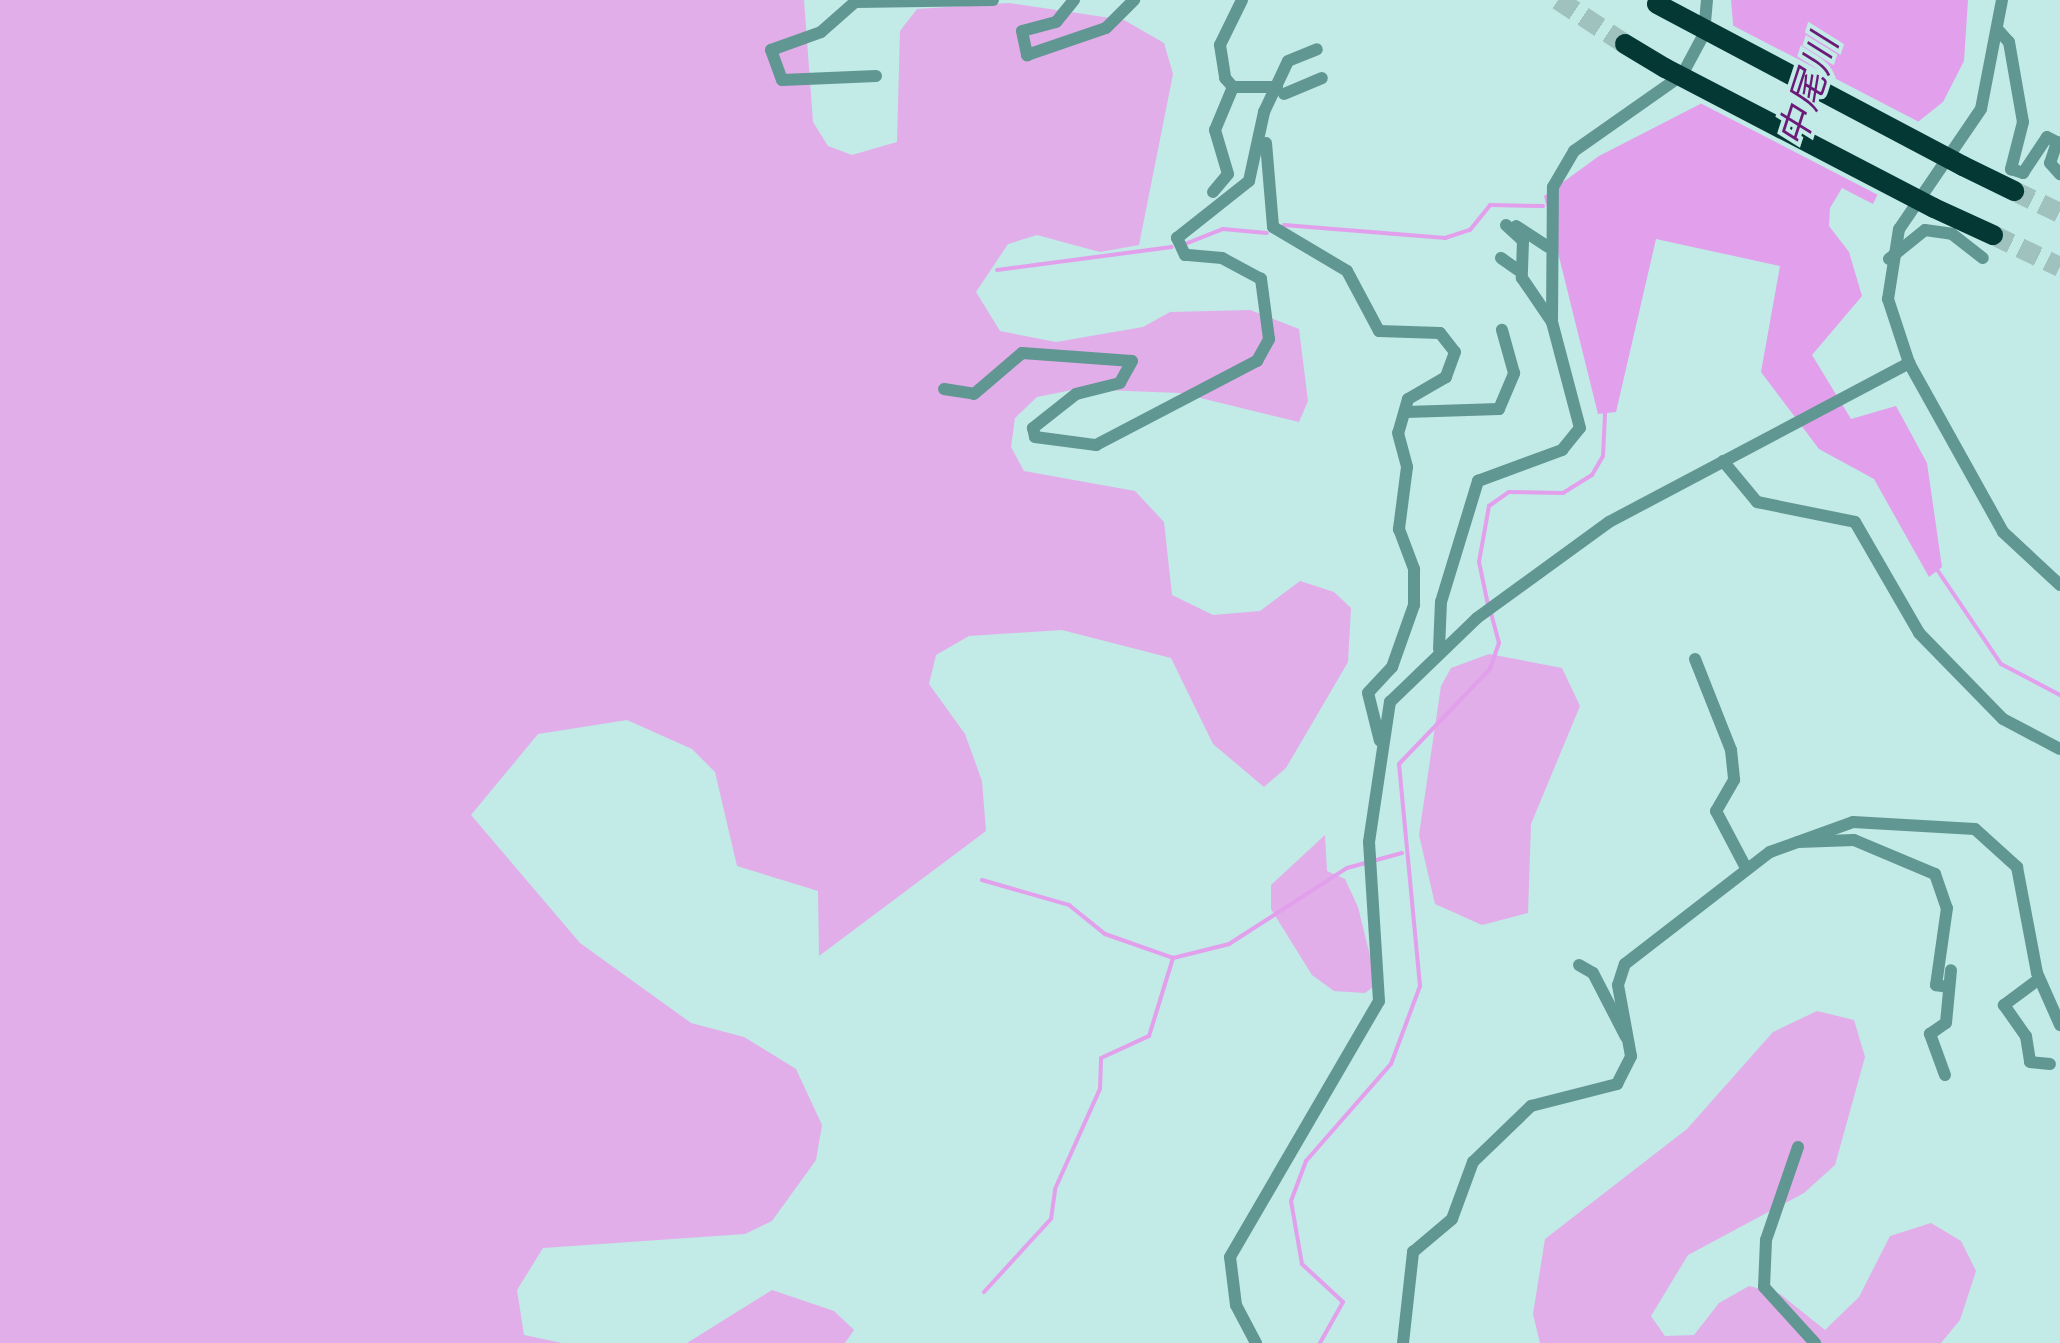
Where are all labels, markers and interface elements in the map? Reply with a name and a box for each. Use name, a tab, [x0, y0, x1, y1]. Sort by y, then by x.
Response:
water label: 中尾川	[1767, 29, 1845, 151]

